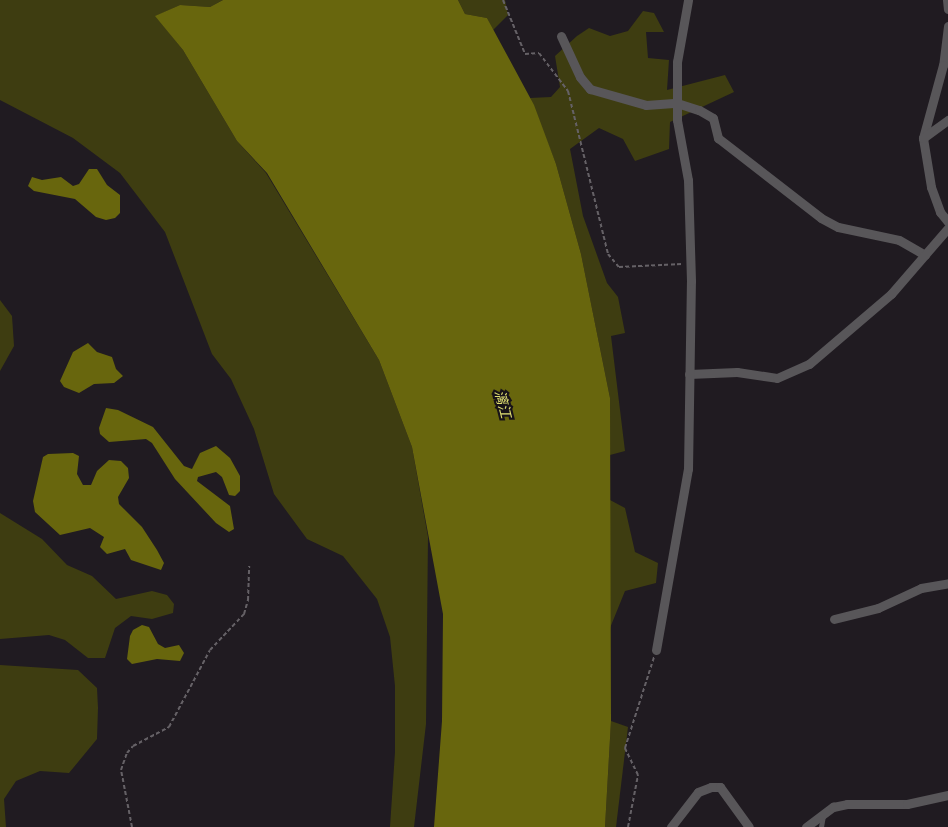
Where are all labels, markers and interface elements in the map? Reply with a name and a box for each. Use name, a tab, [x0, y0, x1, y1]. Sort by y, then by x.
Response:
water label: 漓江	[491, 388, 515, 420]

